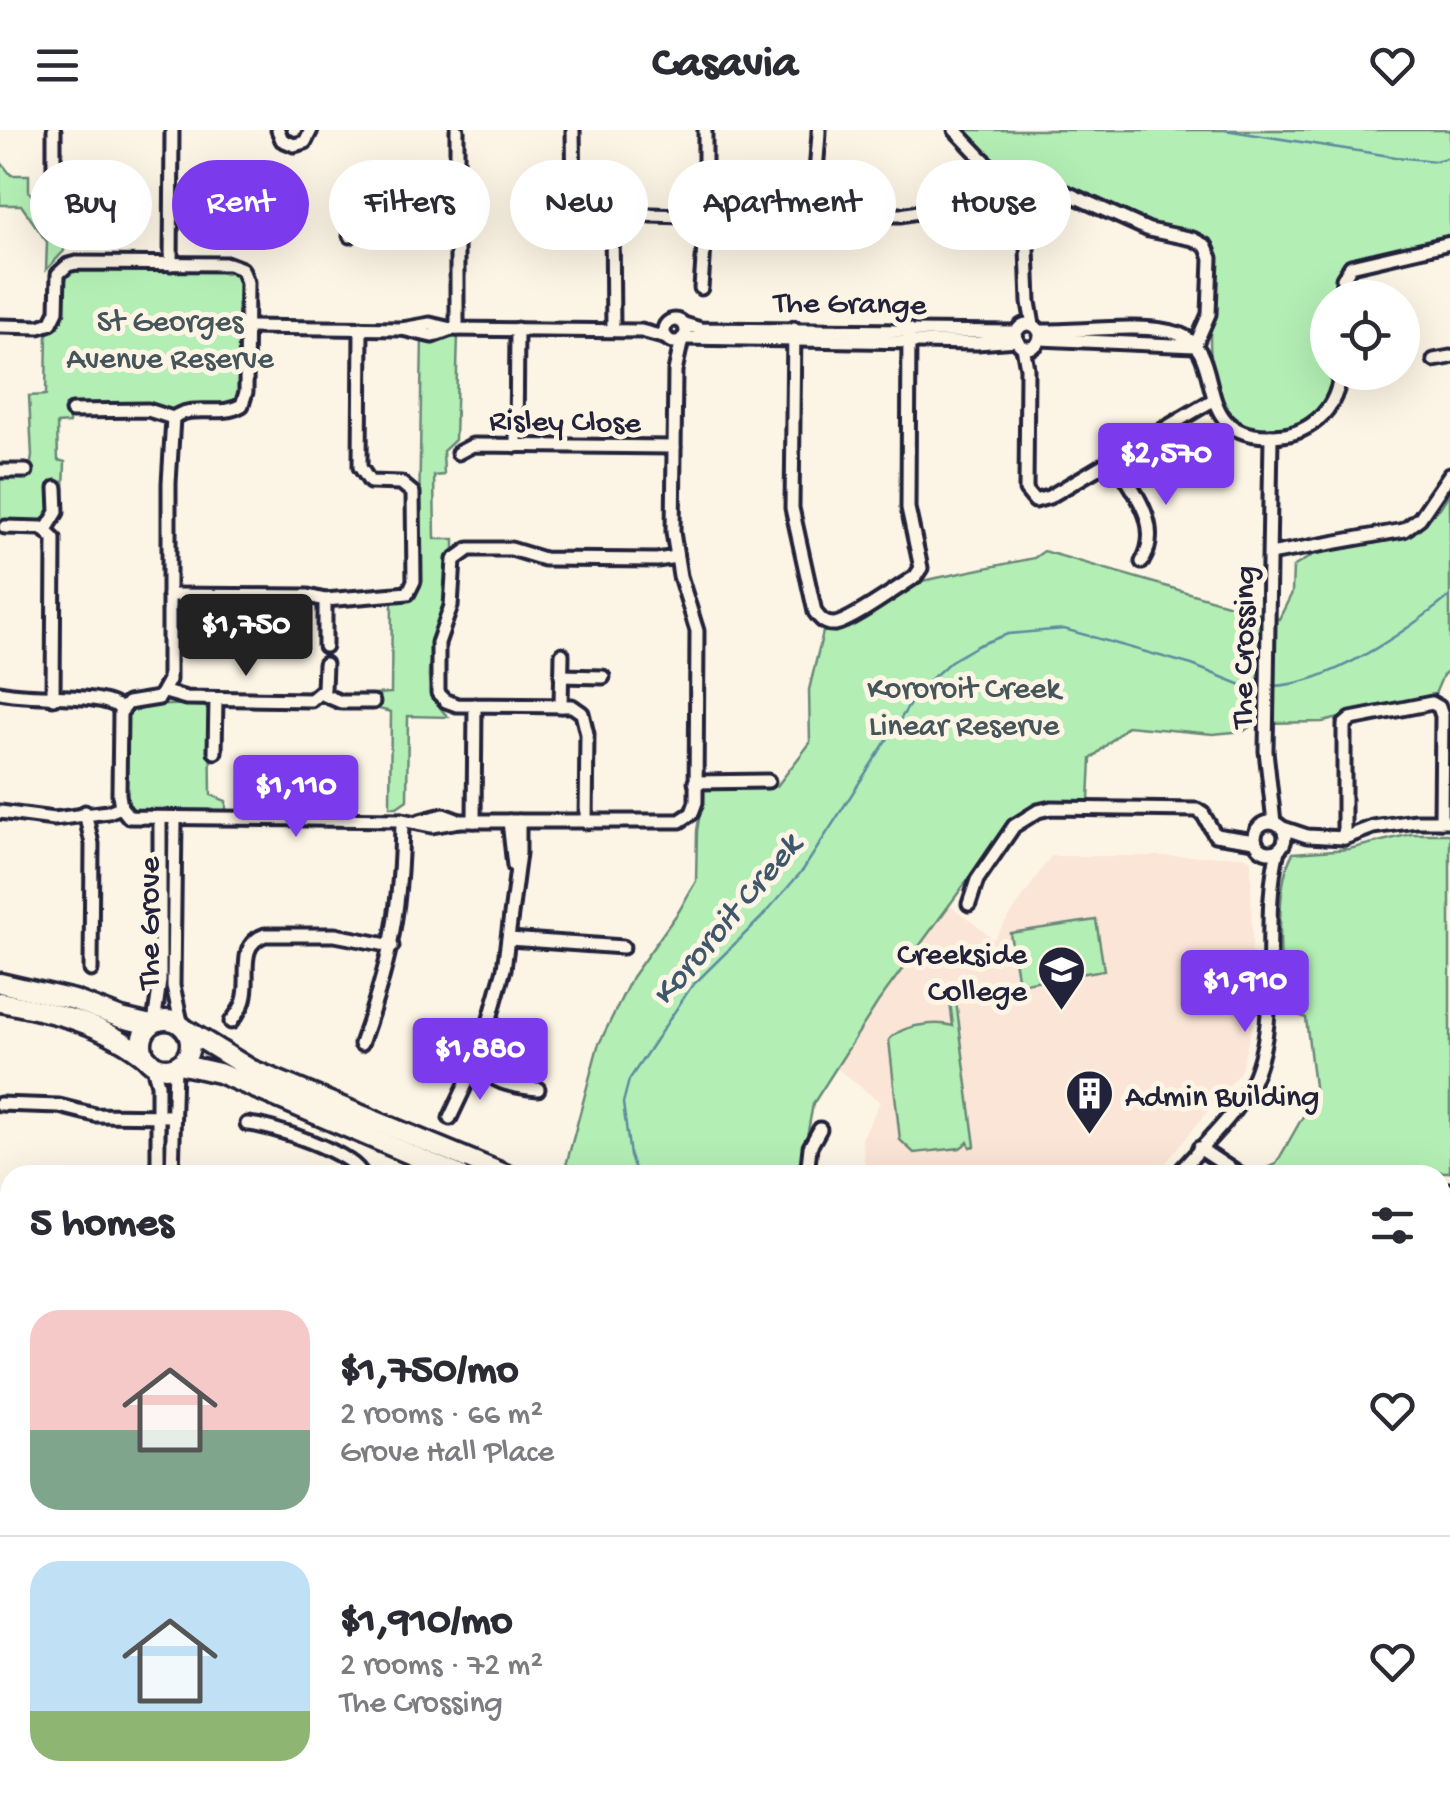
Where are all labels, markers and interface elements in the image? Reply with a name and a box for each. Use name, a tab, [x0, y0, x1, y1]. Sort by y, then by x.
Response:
icon: menu	[30, 38, 85, 93]
icon: heart	[1365, 38, 1420, 93]
text: Casavia	[652, 39, 798, 92]
chip: Buy	[30, 160, 152, 250]
chip: Rent	[172, 160, 309, 250]
chip: Filters	[329, 160, 490, 250]
chip: New	[510, 160, 648, 250]
chip: Apartment	[668, 160, 896, 250]
chip: House	[916, 160, 1071, 250]
map controls	[1310, 280, 1420, 390]
button: locate	[1310, 280, 1420, 390]
street label: The Grange	[771, 286, 927, 326]
park label: St Georges Avenue Reserve	[66, 305, 274, 380]
street label: Risley Close	[489, 404, 642, 444]
pin: $2,570	[1085, 423, 1247, 508]
text: $2,570	[1120, 436, 1212, 474]
street label: The Crossing	[1226, 565, 1266, 731]
pin: $1,750	[165, 594, 327, 679]
text: $1,750	[202, 607, 290, 645]
park label: Kororoit Creek Linear Reserve	[867, 672, 1064, 747]
pin: $1,110	[215, 755, 377, 840]
text: $1,110	[255, 768, 337, 806]
water label: Kororoit Creek	[644, 825, 814, 1016]
street label: The Grove	[133, 856, 171, 991]
place label: Creekside College	[897, 938, 1027, 1013]
school or university icon: Creekside College	[1036, 944, 1088, 1012]
pin: $1,910	[1164, 950, 1326, 1035]
text: $1,910	[1203, 963, 1287, 1001]
pin: $1,880	[399, 1018, 561, 1103]
text: $1,880	[435, 1031, 525, 1069]
building icon: Admin Building	[1064, 1068, 1116, 1136]
place label: Admin Building	[1125, 1080, 1320, 1118]
icon: filters	[1365, 1198, 1420, 1253]
text: 5 homes	[30, 1201, 173, 1250]
text: $1,750/mo	[340, 1348, 519, 1397]
icon: home	[110, 1350, 230, 1470]
icon: heart	[1365, 1383, 1420, 1438]
text: 2 rooms · 66 m²	[340, 1397, 543, 1435]
text: Grove Hall Place	[340, 1435, 554, 1473]
text: $1,910/mo	[340, 1599, 513, 1648]
icon: home	[110, 1601, 230, 1721]
icon: heart	[1365, 1634, 1420, 1689]
text: 2 rooms · 72 m²	[340, 1648, 543, 1686]
text: The Crossing	[340, 1686, 503, 1724]

